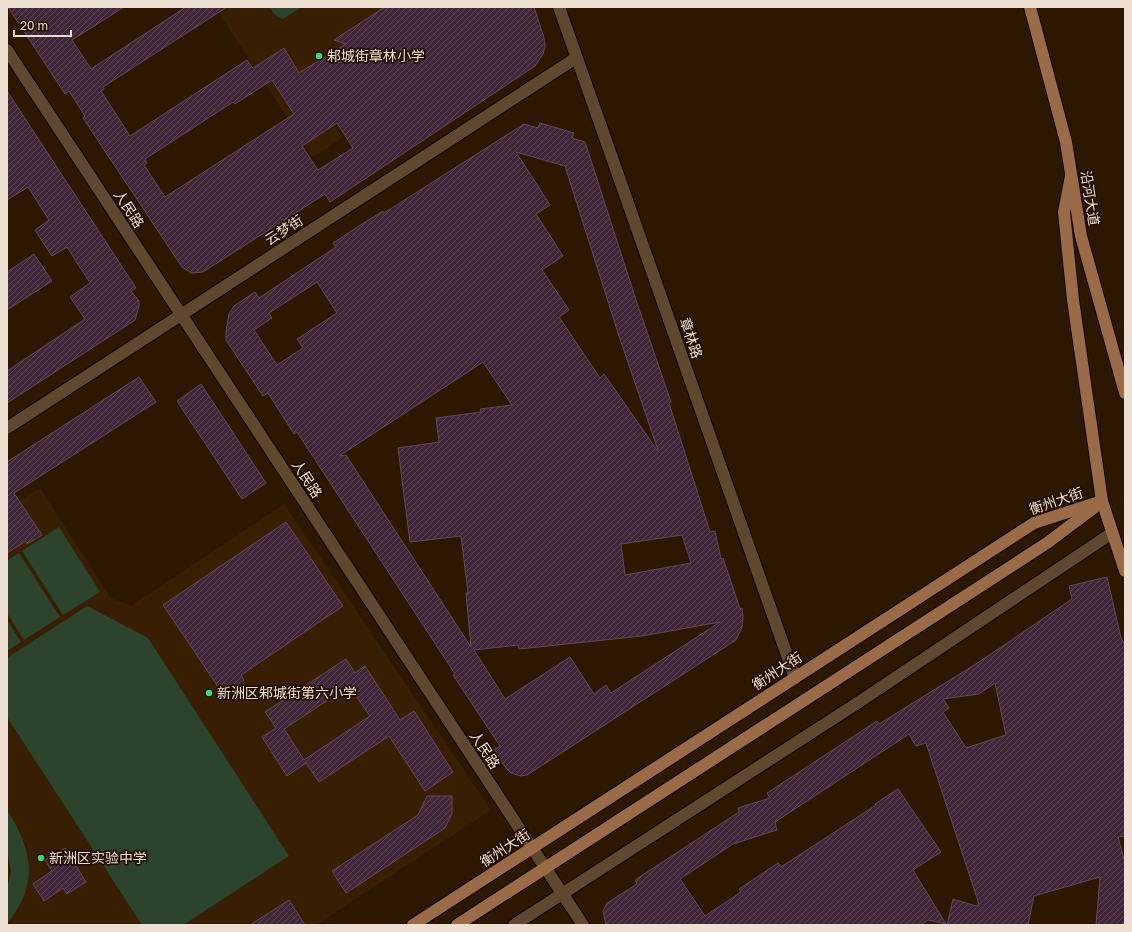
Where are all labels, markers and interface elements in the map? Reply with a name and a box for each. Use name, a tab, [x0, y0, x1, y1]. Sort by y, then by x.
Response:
scale bar	[14, 12, 71, 38]
text: 20 m	[20, 18, 48, 33]
place label: 邾城街章林小学	[327, 47, 425, 64]
marker: 邾城街章林小学	[314, 51, 324, 61]
street label: 沿河大道	[1078, 169, 1103, 227]
street label: 人民路	[111, 186, 148, 231]
street label: 云梦街	[261, 211, 306, 248]
street label: 章林路	[677, 315, 706, 360]
street label: 人民路	[289, 456, 326, 501]
street label: 衡州大街	[1027, 483, 1085, 518]
street label: 衡州大街	[749, 648, 805, 693]
place label: 新洲区邾城街第六小学	[217, 684, 357, 701]
marker: 新洲区邾城街第六小学	[204, 688, 214, 698]
street label: 人民路	[467, 727, 504, 772]
street label: 衡州大街	[477, 825, 533, 870]
place label: 新洲区实验中学	[49, 849, 147, 866]
marker: 新洲区实验中学	[36, 853, 46, 863]

